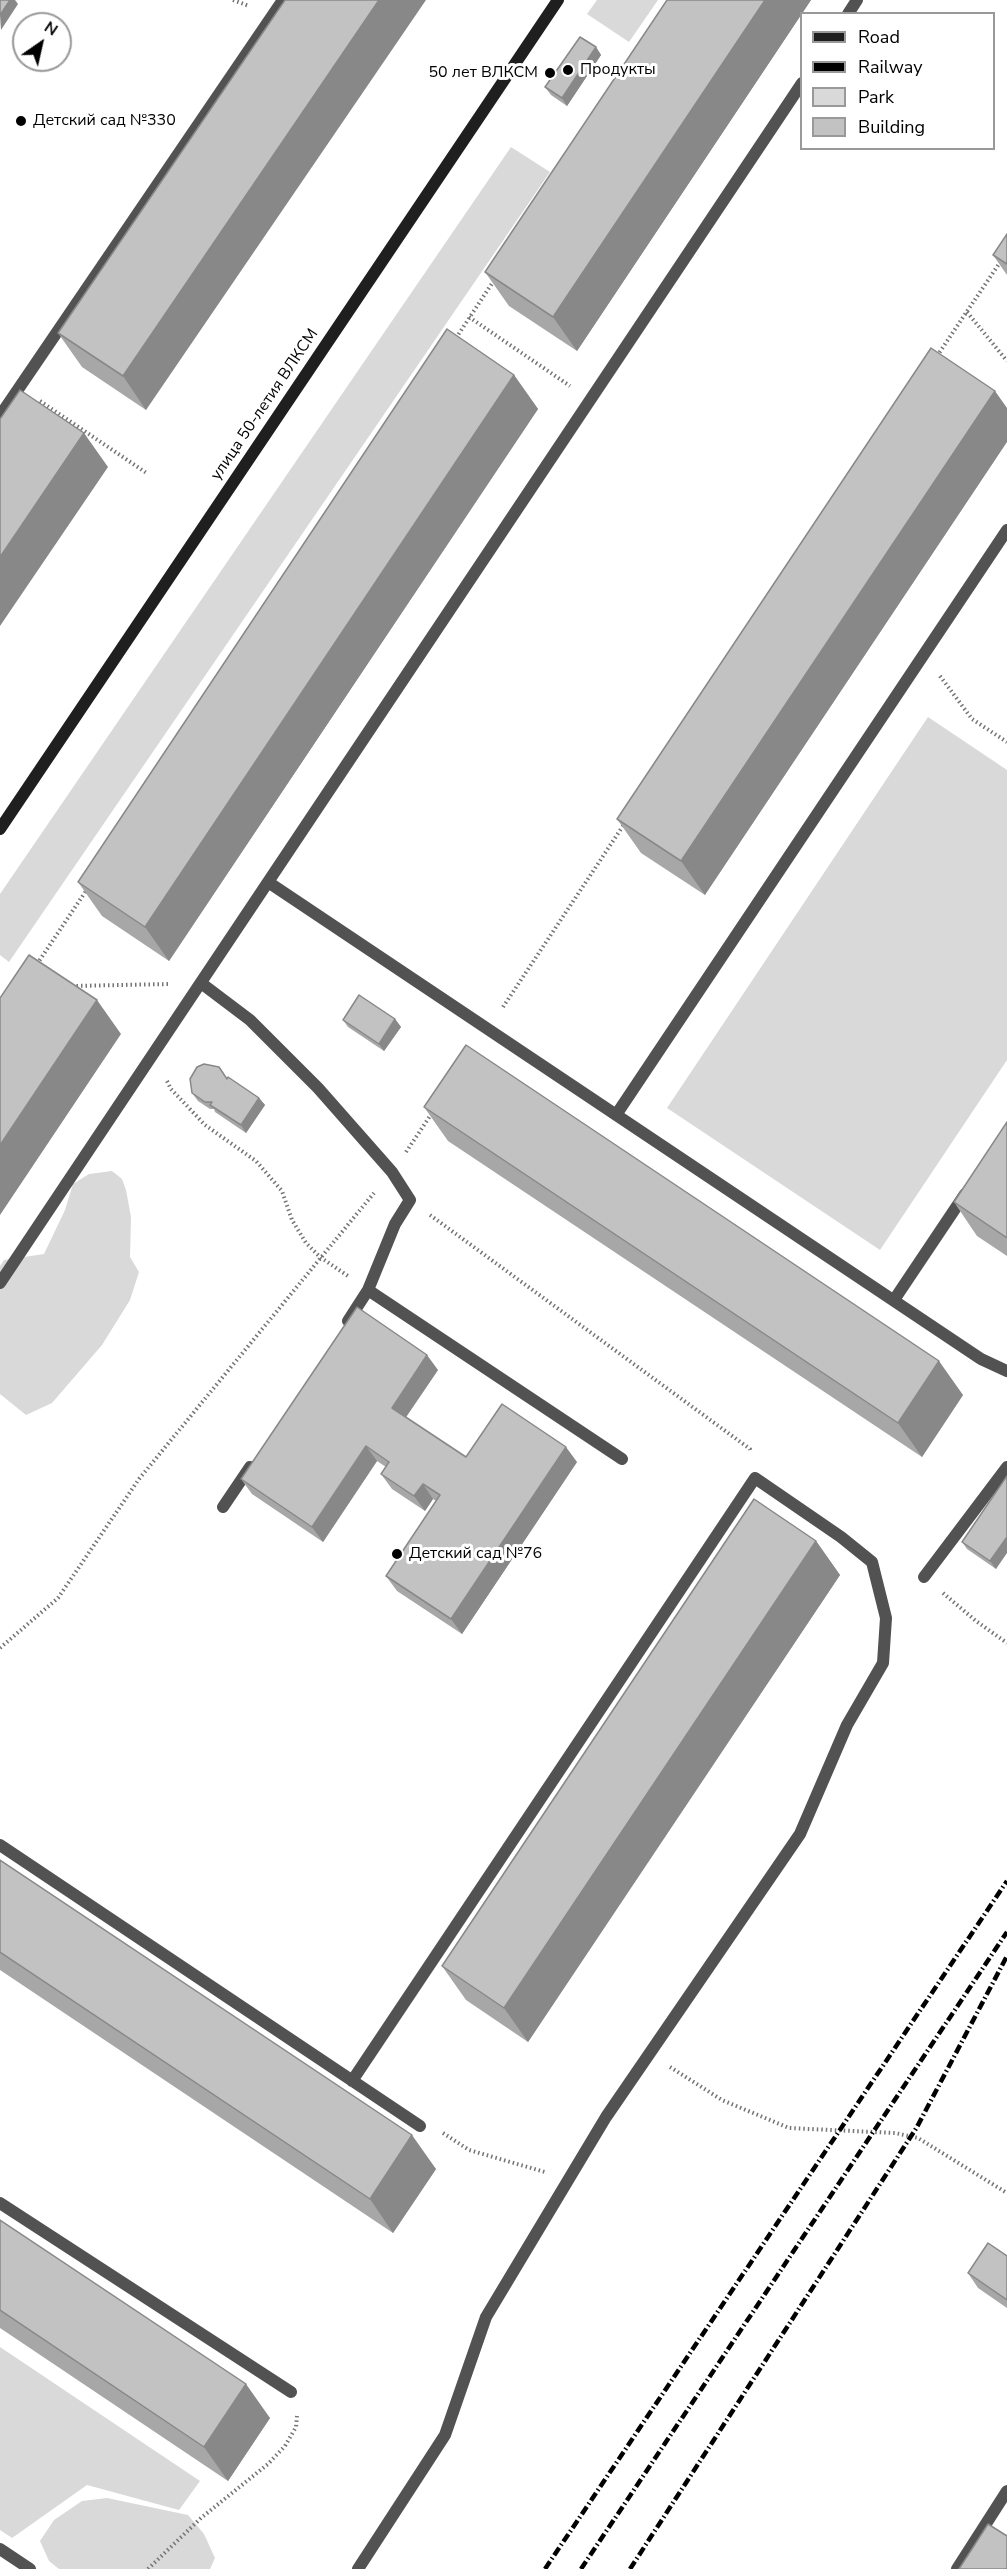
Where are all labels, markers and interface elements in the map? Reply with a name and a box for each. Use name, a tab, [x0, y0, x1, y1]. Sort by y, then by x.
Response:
north arrow	[12, 12, 72, 72]
legend	[800, 12, 995, 150]
text: N	[40, 16, 62, 41]
text: Road	[858, 25, 900, 49]
text: Railway	[858, 55, 923, 79]
place label: Продукты	[580, 60, 656, 80]
place label: 50 лет ВЛКСМ	[428, 63, 538, 83]
marker: Продукты	[561, 63, 575, 77]
marker: 50 лет ВЛКСМ	[543, 66, 557, 80]
text: Park	[858, 85, 894, 109]
place label: Детский сад №330	[33, 111, 176, 131]
marker: Детский сад №330	[14, 114, 28, 128]
text: Building	[858, 115, 925, 139]
street label: улица 50-летия ВЛКСМ	[207, 326, 323, 484]
place label: Детский сад №76	[409, 1544, 542, 1564]
marker: Детский сад №76	[390, 1547, 404, 1561]

